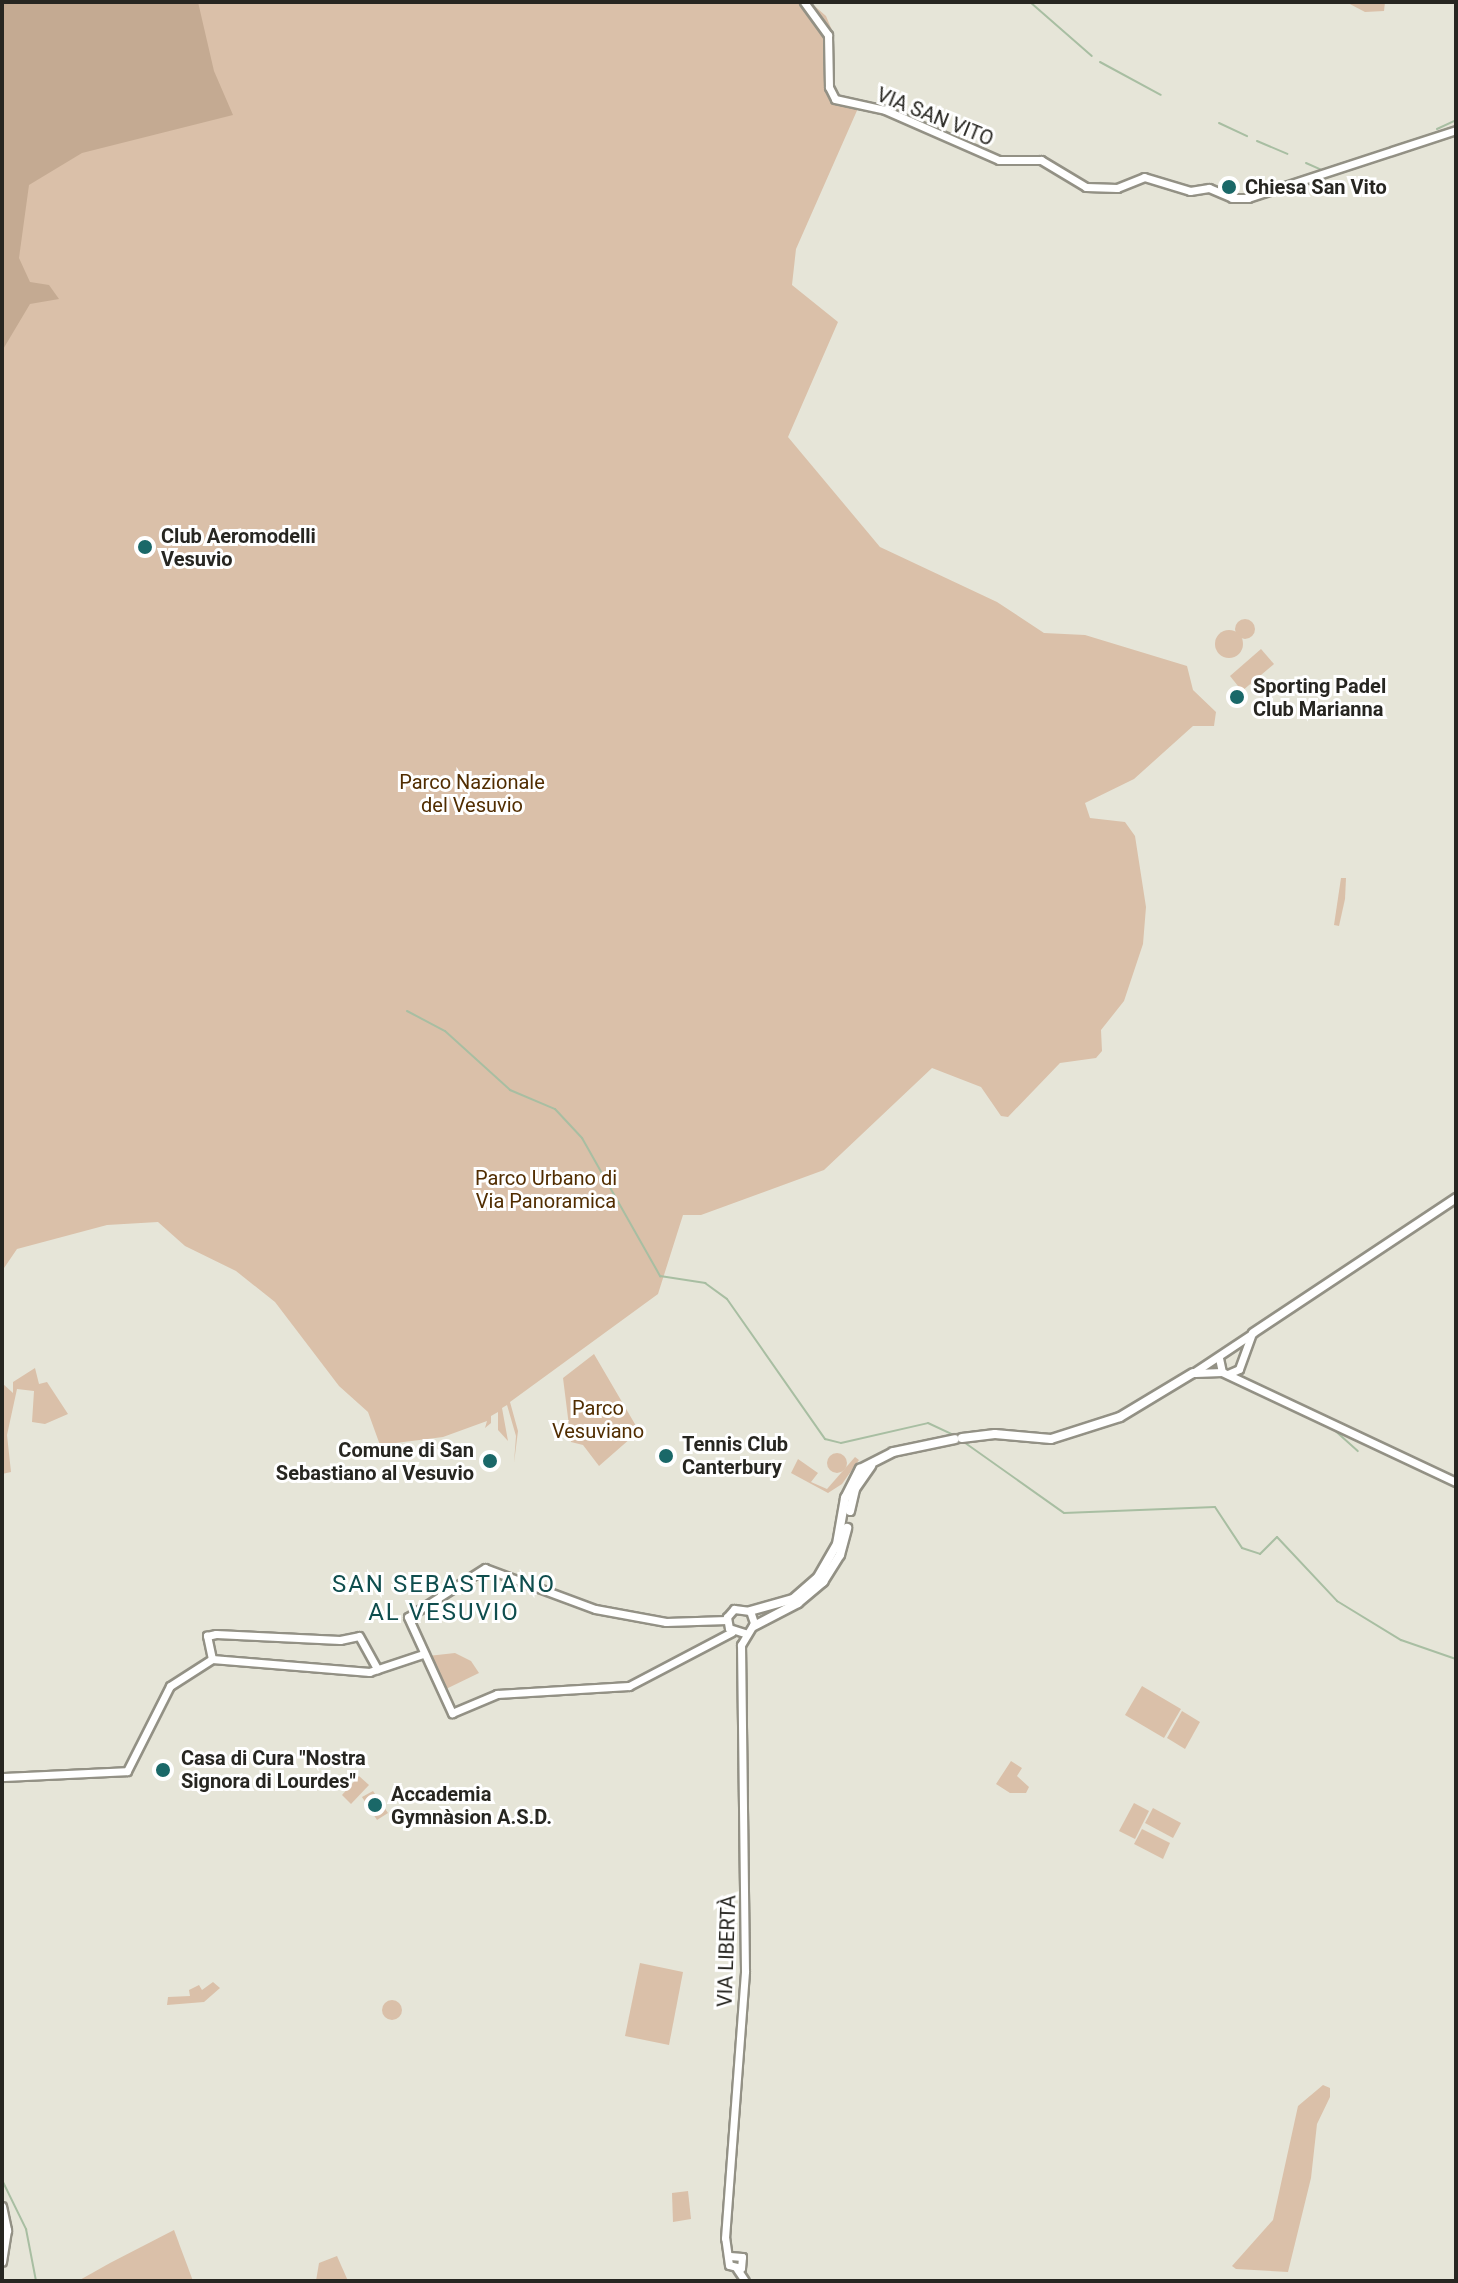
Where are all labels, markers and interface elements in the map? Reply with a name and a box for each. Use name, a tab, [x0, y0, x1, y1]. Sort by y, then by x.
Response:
street label: VIA SAN VITO	[873, 83, 997, 151]
place label: Chiesa San Vito	[1245, 175, 1387, 199]
marker: Chiesa San Vito	[1220, 178, 1238, 196]
place label: Club Aeromodelli Vesuvio	[161, 524, 316, 571]
marker: Club Aeromodelli Vesuvio	[136, 538, 154, 556]
place label: Sporting Padel Club Marianna	[1253, 674, 1386, 721]
marker: Sporting Padel Club Marianna	[1228, 688, 1246, 706]
park label: Parco Nazionale del Vesuvio	[399, 770, 545, 817]
park label: Parco Urbano di Via Panoramica	[475, 1167, 617, 1214]
park label: Parco Vesuviano	[552, 1396, 644, 1443]
place label: Tennis Club Canterbury	[682, 1432, 788, 1479]
place label: Comune di San Sebastiano al Vesuvio	[276, 1438, 474, 1485]
marker: Tennis Club Canterbury	[657, 1447, 675, 1465]
marker: Comune di San Sebastiano al Vesuvio	[481, 1452, 499, 1470]
district label: SAN SEBASTIANO AL VESUVIO	[332, 1571, 556, 1627]
place label: Casa di Cura "Nostra Signora di Lourdes"	[181, 1746, 366, 1793]
marker: Casa di Cura "Nostra Signora di Lourdes"	[152, 1759, 174, 1781]
place label: Accademia Gymnàsion A.S.D.	[391, 1782, 552, 1829]
marker: Accademia Gymnàsion A.S.D.	[366, 1796, 384, 1814]
street label: VIA LIBERTÀ	[713, 1895, 741, 2007]

